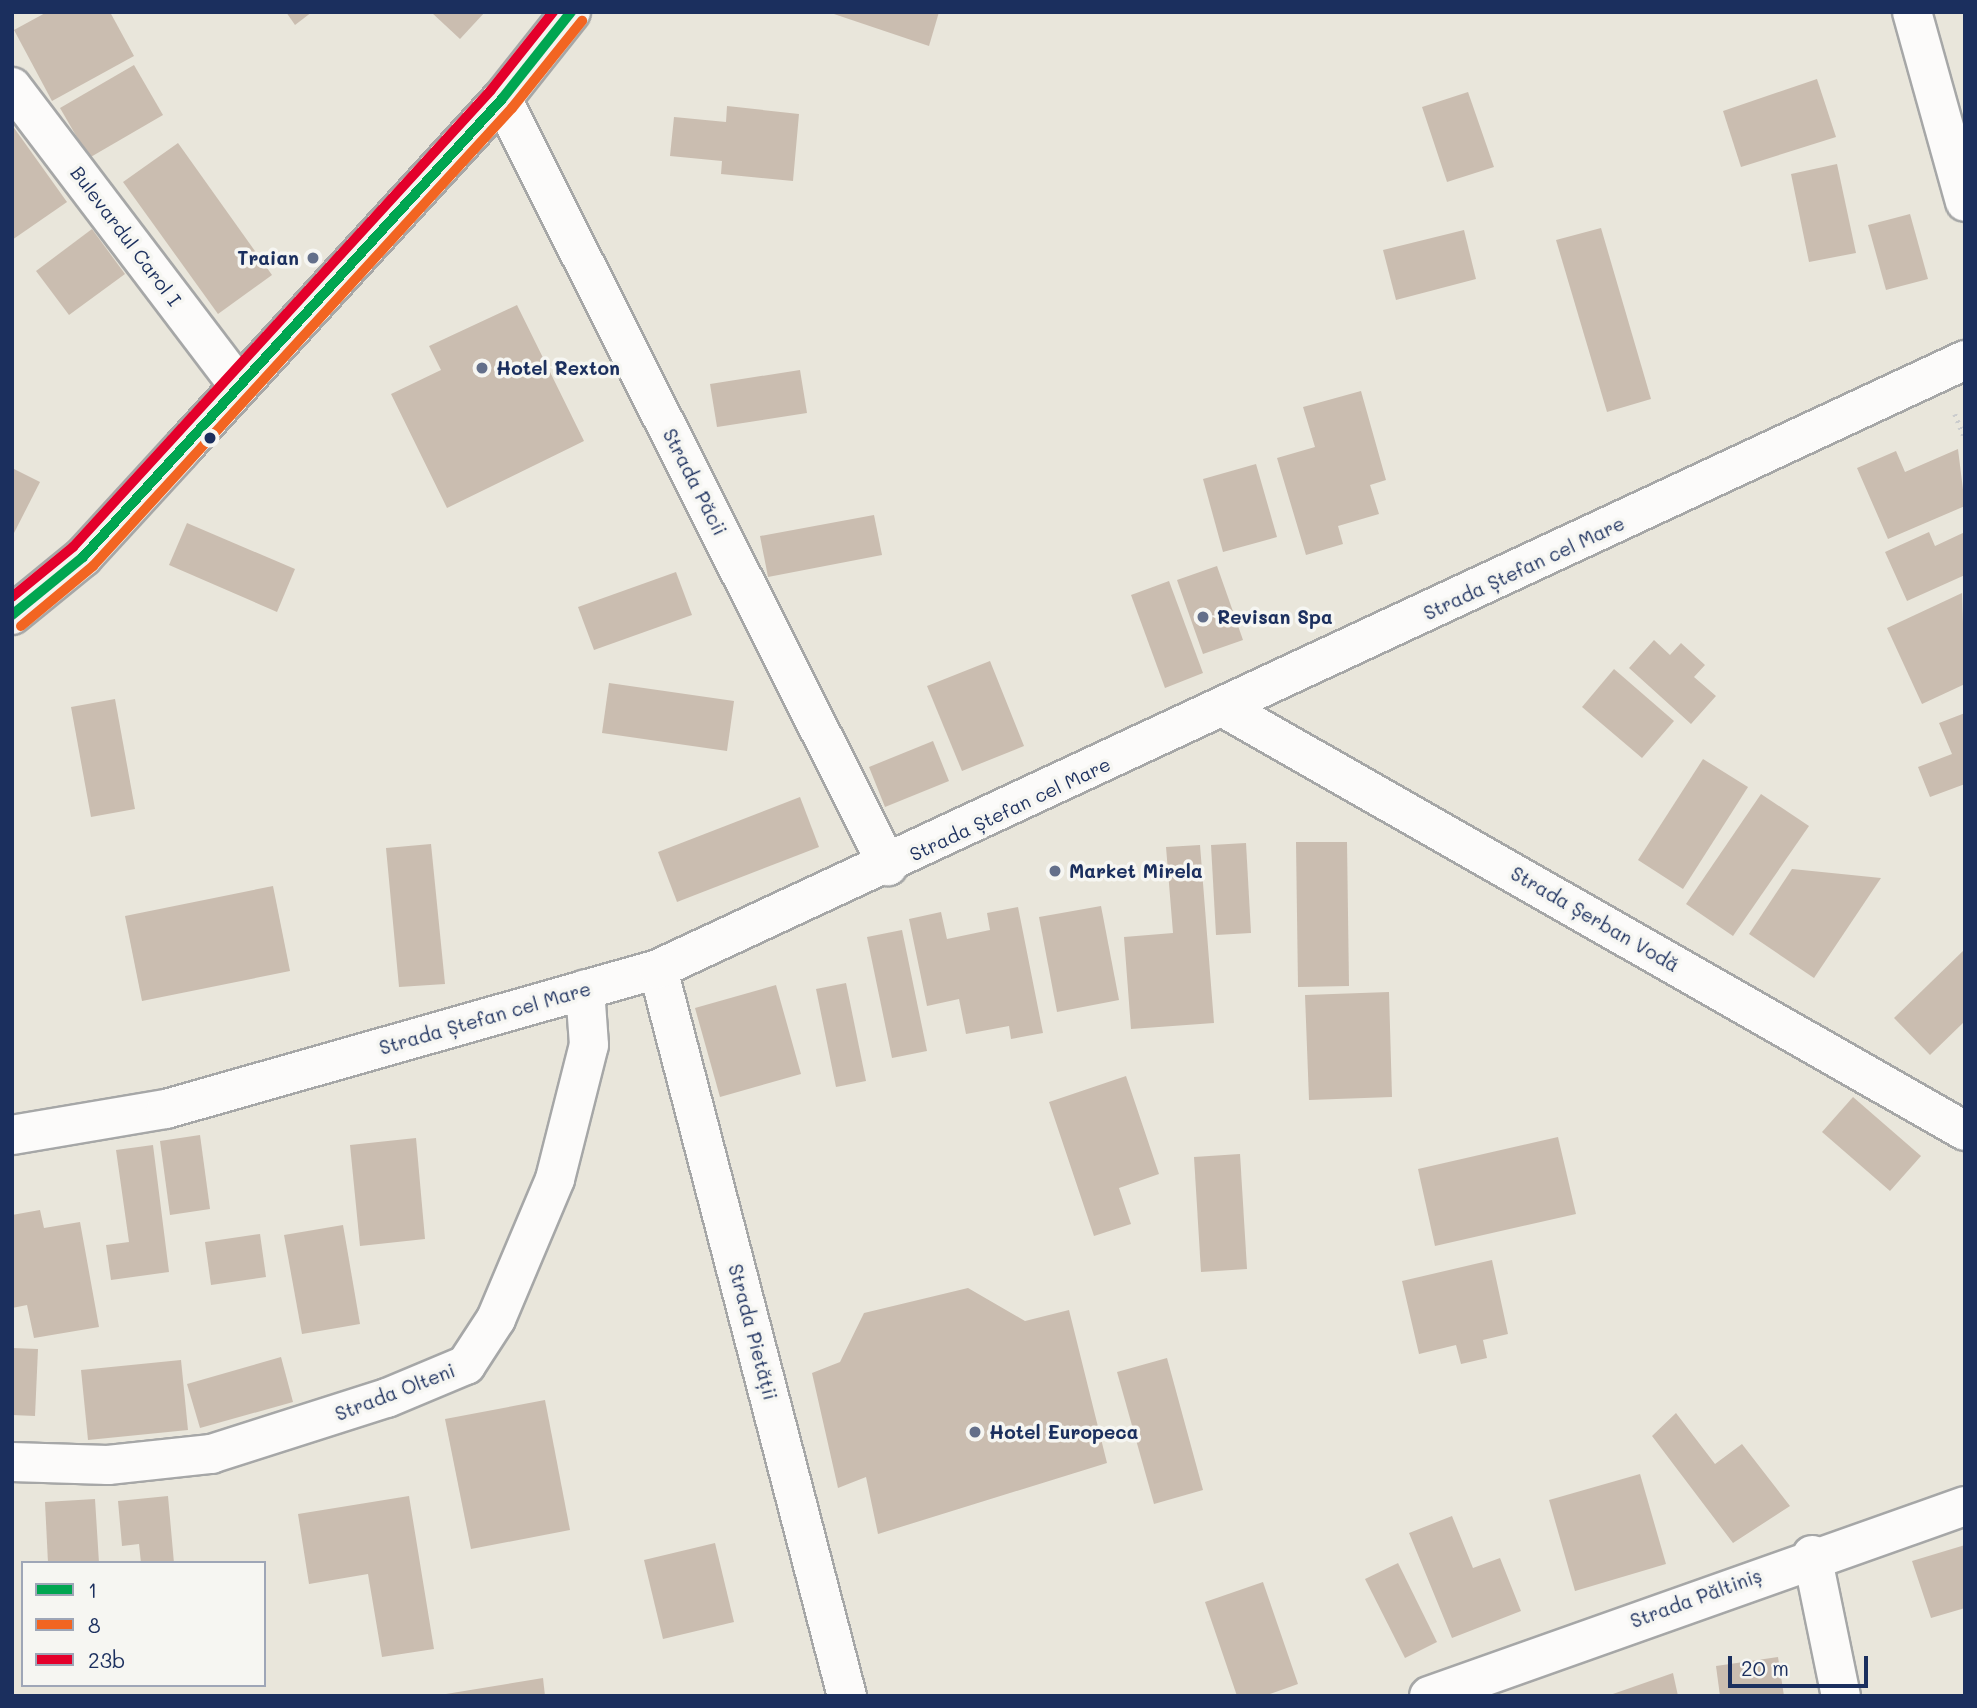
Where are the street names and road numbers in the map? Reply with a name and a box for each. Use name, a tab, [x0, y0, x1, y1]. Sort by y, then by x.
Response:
street label: Bulevardul Carol I	[66, 162, 186, 310]
street label: Strada Păcii	[658, 425, 732, 539]
street label: Strada Ștefan cel Mare	[1420, 511, 1628, 625]
street label: Strada Ștefan cel Mare	[906, 752, 1114, 866]
street label: Strada Șerban Vodă	[1507, 862, 1683, 976]
street label: Strada Ștefan cel Mare	[377, 977, 593, 1059]
street label: Strada Pietății	[724, 1262, 782, 1402]
street label: Strada Olteni	[332, 1359, 458, 1425]
street label: Strada Păltiniș	[1627, 1564, 1765, 1632]

